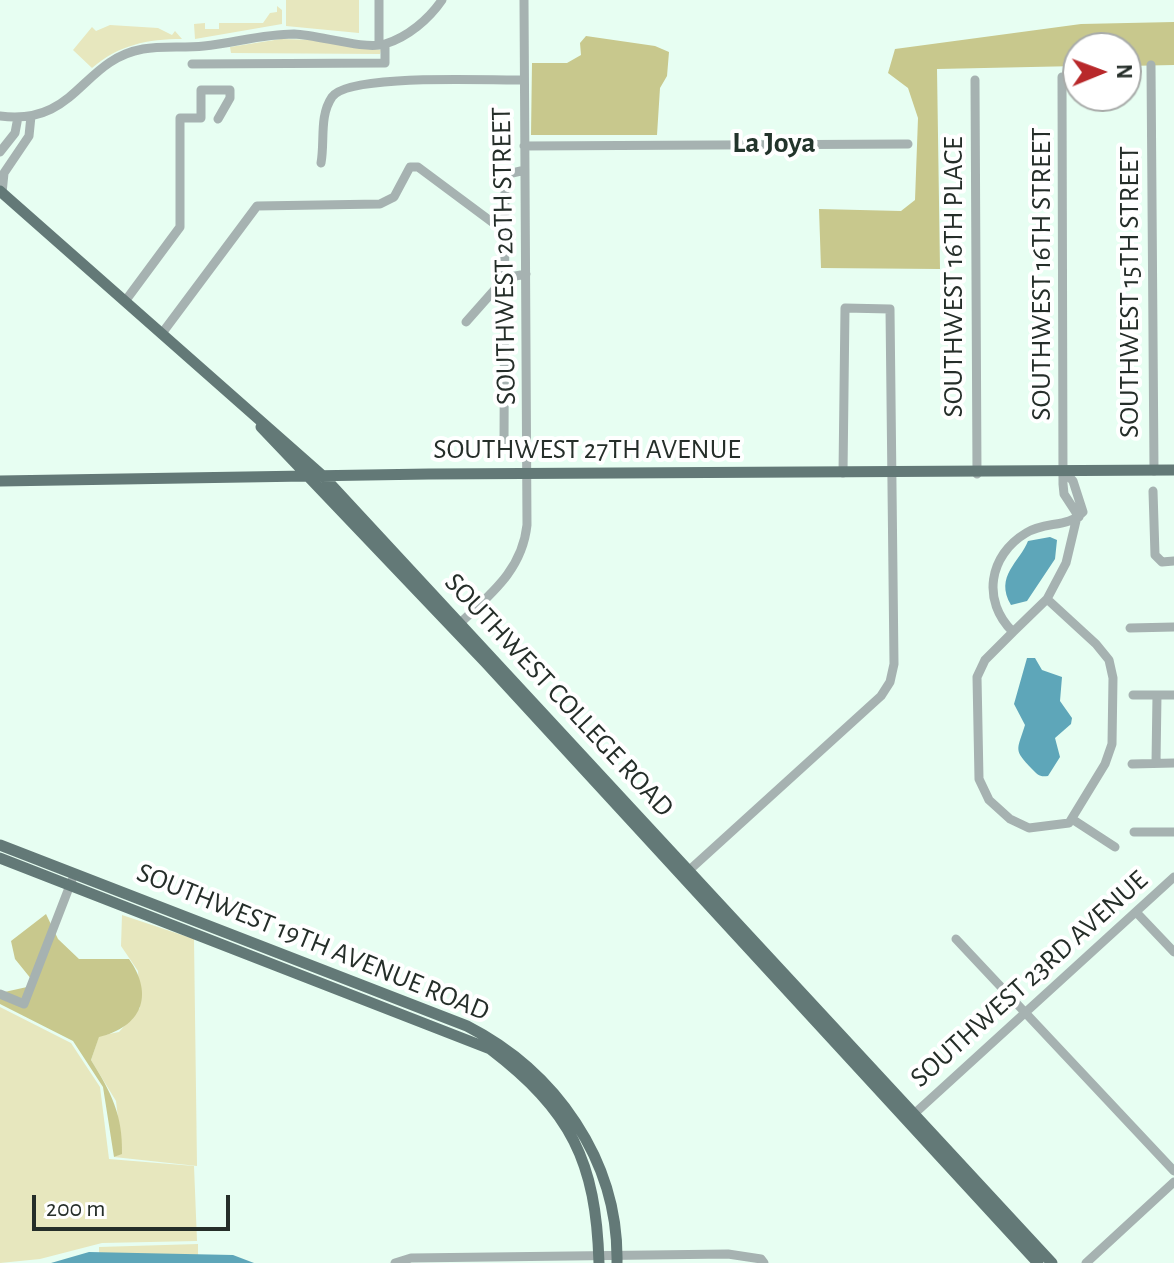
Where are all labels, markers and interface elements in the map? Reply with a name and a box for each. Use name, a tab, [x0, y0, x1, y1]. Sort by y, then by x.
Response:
north arrow	[1062, 32, 1142, 112]
text: N	[1113, 64, 1135, 79]
street label: SOUTHWEST 20TH STREET	[485, 107, 523, 405]
district label: La Joya	[732, 125, 816, 161]
street label: SOUTHWEST 16TH STREET	[1025, 127, 1059, 421]
street label: SOUTHWEST 16TH PLACE	[937, 137, 971, 417]
street label: SOUTHWEST 15TH STREET	[1113, 146, 1147, 438]
street label: SOUTHWEST 27TH AVENUE	[433, 433, 741, 467]
street label: SOUTHWEST COLLEGE ROAD	[437, 566, 681, 824]
street label: SOUTHWEST 19TH AVENUE ROAD	[132, 856, 494, 1028]
street label: SOUTHWEST 23RD AVENUE	[903, 863, 1155, 1095]
scale bar	[36, 1179, 234, 1229]
text: 200 m	[46, 1197, 105, 1221]

